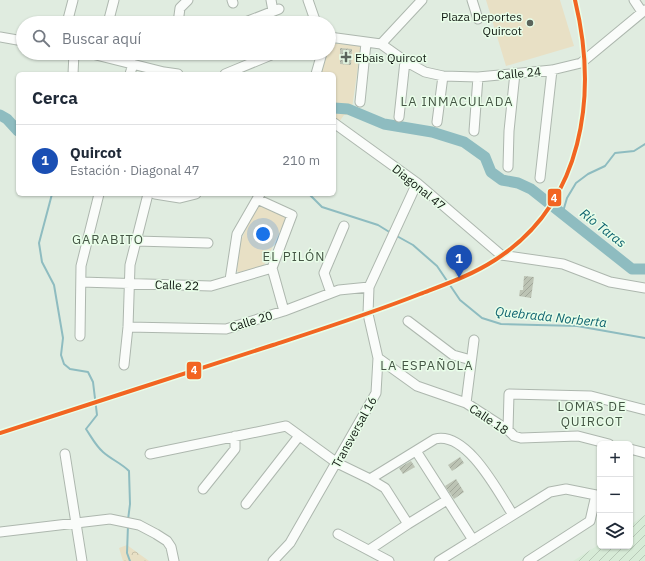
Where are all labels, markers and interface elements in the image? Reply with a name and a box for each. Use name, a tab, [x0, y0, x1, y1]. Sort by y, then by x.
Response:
place label: Plaza Deportes Quircot	[441, 9, 522, 38]
search box	[16, 16, 336, 60]
marker: Plaza Deportes Quircot	[525, 18, 535, 28]
icon: search	[30, 27, 52, 49]
text: Buscar aquí	[62, 29, 141, 48]
place label: Ebais Quircot	[355, 50, 427, 65]
marker: Ebais Quircot	[340, 51, 352, 63]
street label: Calle 24	[496, 64, 542, 82]
text: Cerca	[32, 87, 78, 109]
district label: LA INMACULADA	[400, 93, 514, 110]
text: Quircot	[70, 143, 122, 162]
text: 1	[41, 152, 49, 169]
text: 210 m	[282, 152, 320, 169]
street label: Diagonal 47	[389, 161, 449, 213]
text: Estación · Diagonal 47	[70, 162, 200, 179]
line badge: 4	[547, 188, 562, 207]
text: 4	[551, 191, 558, 205]
water label: Río Taras	[576, 205, 630, 251]
your location	[253, 224, 273, 244]
district label: GARABITO	[72, 231, 144, 248]
pin: 1	[446, 245, 472, 278]
district label: EL PILÓN	[263, 248, 325, 265]
street label: Calle 22	[155, 277, 199, 293]
water label: Quebrada Norberta	[494, 303, 608, 331]
street label: Calle 20	[228, 307, 274, 335]
district label: LA ESPAÑOLA	[380, 357, 474, 374]
line badge: 4	[186, 361, 202, 380]
text: 4	[191, 363, 198, 377]
street label: Transversal 16	[328, 394, 380, 470]
district label: LOMAS DE QUIRCOT	[557, 398, 627, 430]
street label: Calle 18	[467, 400, 511, 438]
map controls	[597, 441, 633, 549]
button: +	[597, 441, 633, 477]
button: −	[597, 477, 633, 513]
button: layers	[597, 513, 633, 549]

